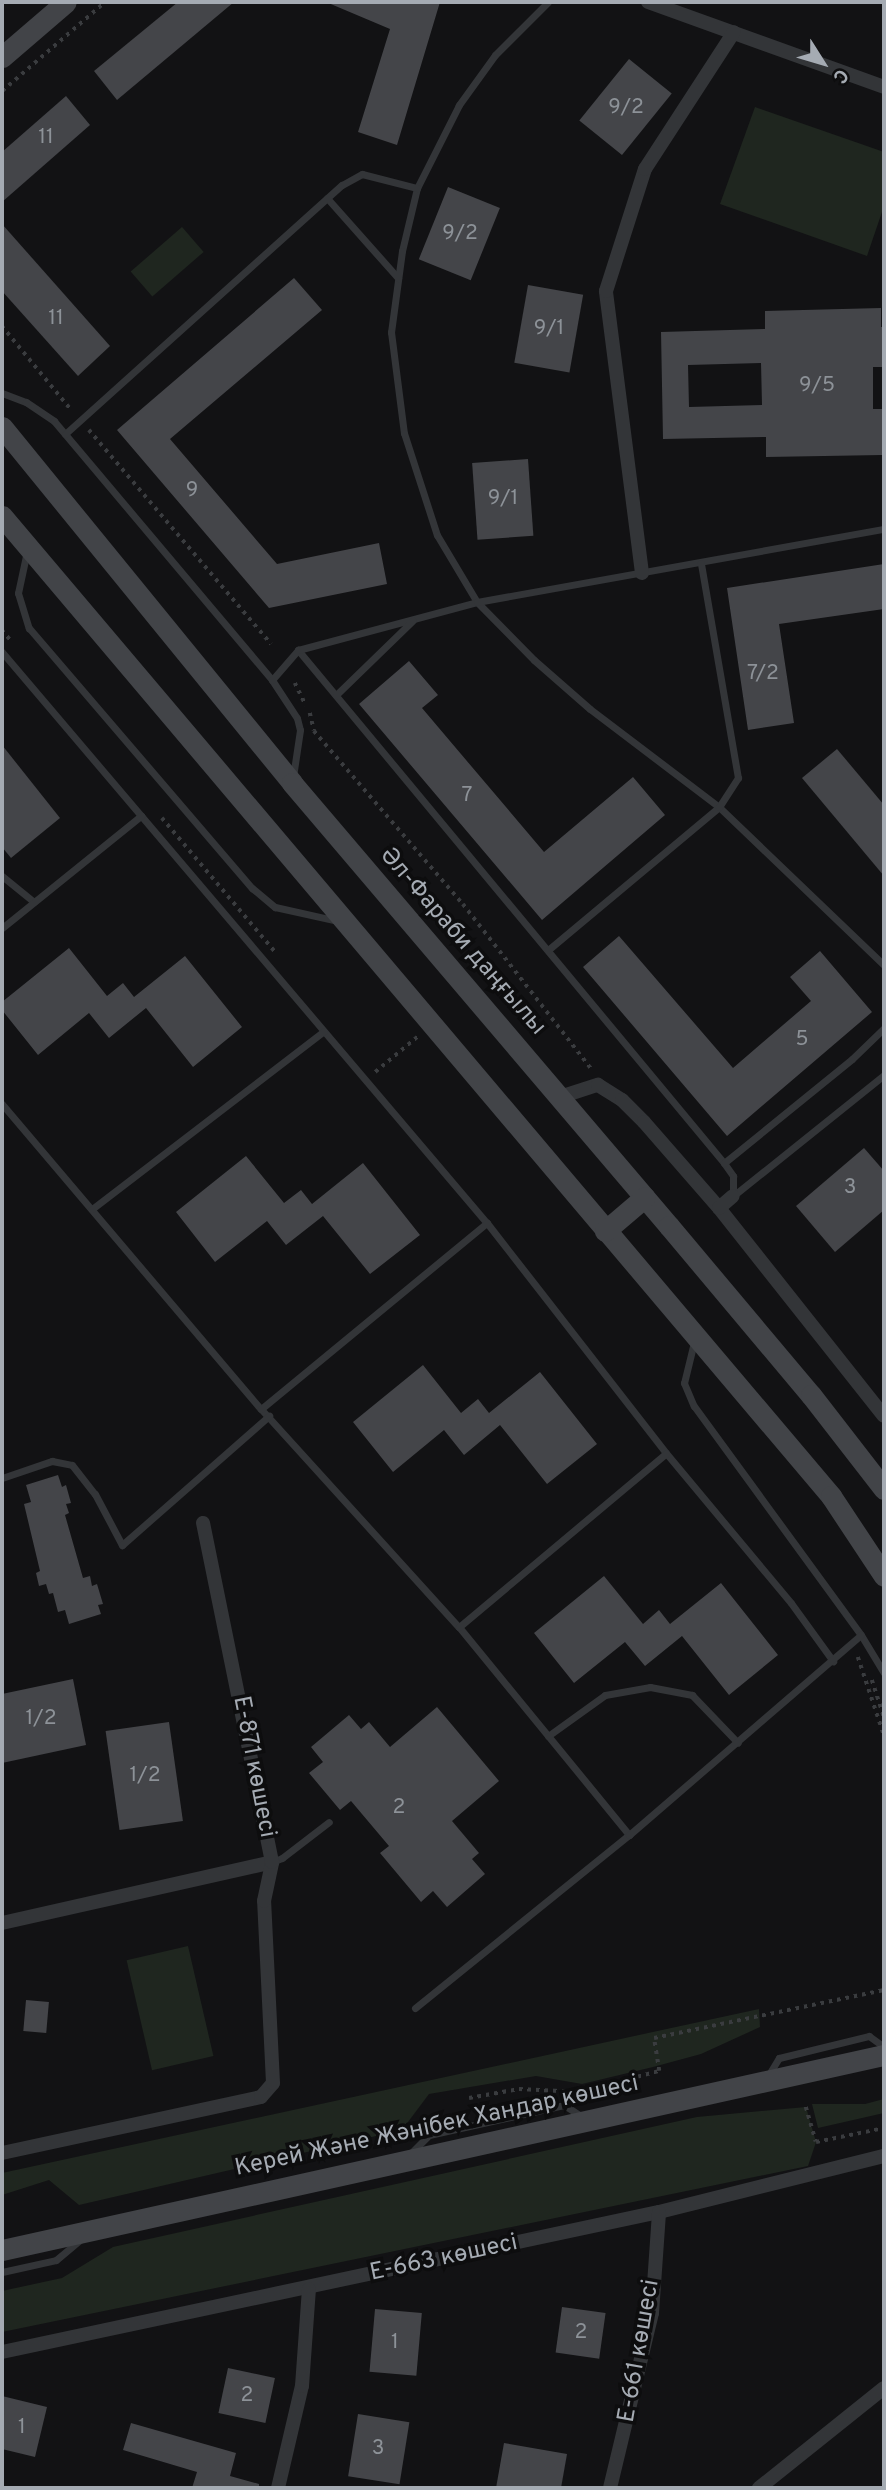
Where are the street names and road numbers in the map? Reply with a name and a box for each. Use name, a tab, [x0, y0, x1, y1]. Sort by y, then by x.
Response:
street label: Әл-Фараби даңғылы	[373, 842, 551, 1042]
street label: Е-871 көшесі	[225, 1694, 281, 1840]
street label: Керей Және Жәнібек Хандар көшесі	[233, 2070, 641, 2184]
street label: Е-663 көшесі	[368, 2229, 520, 2289]
street label: Е-661 көшесі	[613, 2277, 667, 2425]

